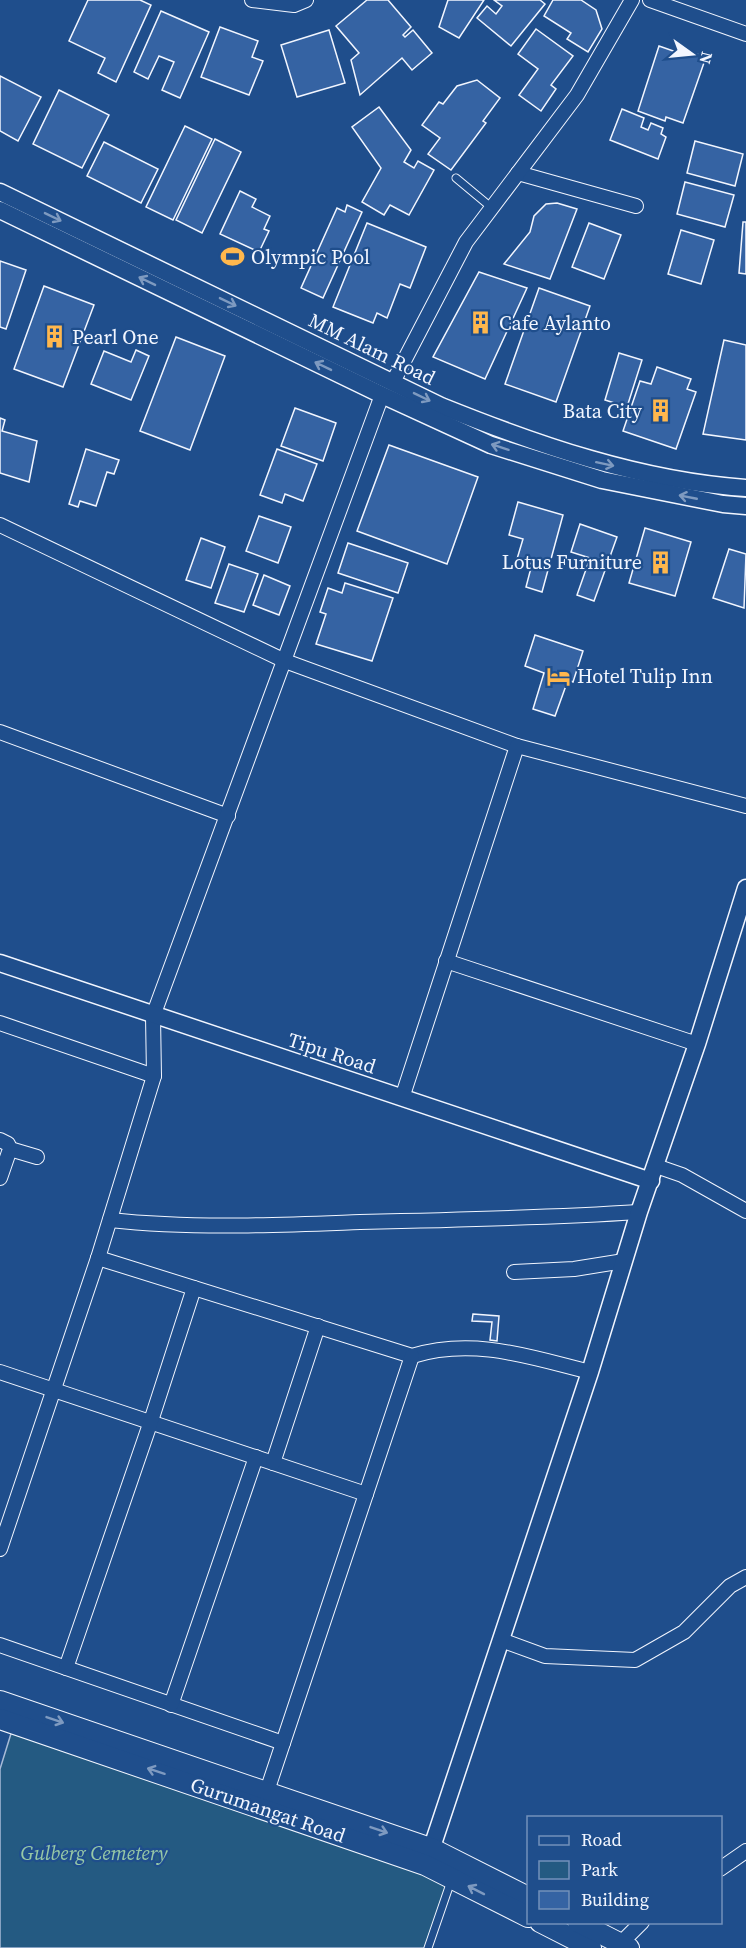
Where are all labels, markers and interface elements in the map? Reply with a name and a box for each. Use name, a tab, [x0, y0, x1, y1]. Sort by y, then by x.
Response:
north arrow	[662, 24, 722, 84]
text: N	[694, 49, 719, 67]
one-way arrow	[43, 212, 61, 224]
place label: Olympic Pool	[251, 243, 370, 271]
sports icon: Olympic Pool	[220, 244, 246, 270]
one-way arrow	[139, 275, 157, 287]
one-way arrow	[219, 297, 237, 309]
street label: MM Alam Road	[304, 306, 441, 392]
place label: Cafe Aylanto	[499, 309, 611, 337]
building icon: Cafe Aylanto	[468, 310, 494, 336]
place label: Pearl One	[72, 323, 159, 351]
building icon: Pearl One	[41, 324, 67, 350]
one-way arrow	[314, 360, 332, 372]
one-way arrow	[413, 391, 431, 403]
place label: Bata City	[563, 397, 643, 425]
building icon: Bata City	[647, 398, 673, 424]
one-way arrow	[491, 441, 510, 452]
one-way arrow	[596, 458, 615, 470]
one-way arrow	[679, 491, 699, 502]
place label: Lotus Furniture	[502, 548, 642, 576]
building icon: Lotus Furniture	[647, 549, 673, 575]
place label: Hotel Tulip Inn	[577, 662, 713, 690]
hotel icon: Hotel Tulip Inn	[546, 663, 572, 689]
street label: Tipu Road	[284, 1026, 380, 1081]
one-way arrow	[45, 1715, 64, 1726]
one-way arrow	[147, 1765, 166, 1776]
street label: Gurumangat Road	[187, 1770, 350, 1850]
legend	[527, 1816, 722, 1924]
one-way arrow	[369, 1826, 388, 1837]
text: Road	[581, 1827, 622, 1852]
park label: Gulberg Cemetery	[21, 1839, 168, 1867]
text: Park	[581, 1857, 618, 1882]
one-way arrow	[468, 1884, 486, 1896]
text: Building	[581, 1887, 649, 1912]

